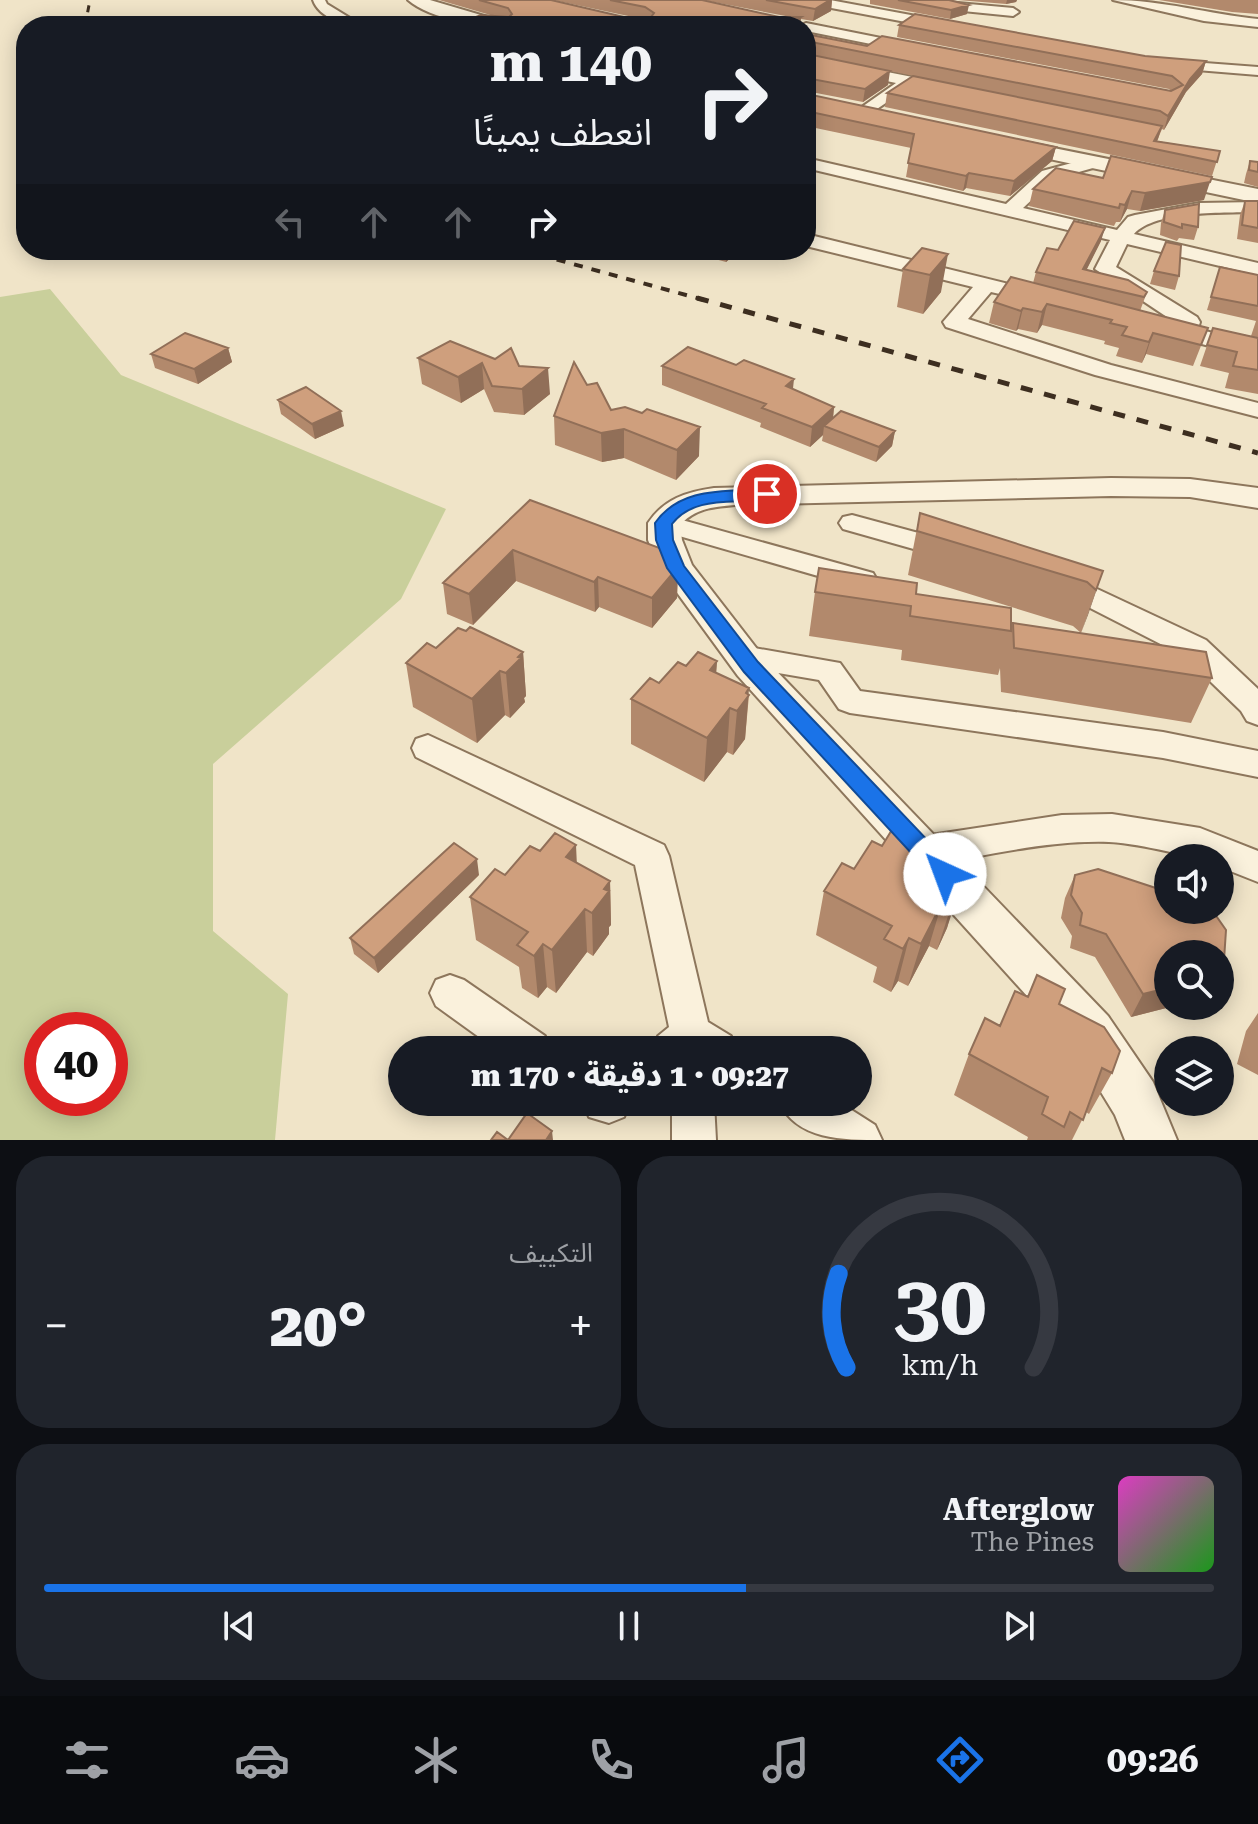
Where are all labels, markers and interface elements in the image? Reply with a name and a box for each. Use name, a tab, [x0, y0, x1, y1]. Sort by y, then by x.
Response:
text: 140 m	[490, 29, 652, 95]
icon: right	[680, 48, 784, 152]
text: انعطف يمينًا	[473, 112, 652, 154]
icon: left	[268, 200, 312, 244]
icon: ahead	[352, 200, 396, 244]
icon: ahead	[436, 200, 480, 244]
icon: right	[520, 200, 564, 244]
pin	[733, 460, 801, 528]
icon: arrive	[745, 472, 789, 516]
position arrow	[903, 832, 987, 916]
map controls	[1154, 844, 1234, 1116]
button: sound	[1154, 844, 1234, 924]
button: search	[1154, 940, 1234, 1020]
speed limit sign: 40	[24, 1012, 128, 1116]
button: layers	[1154, 1036, 1234, 1116]
text: 09:27 · 1 دقيقة · 170 m	[471, 1058, 789, 1093]
text: التكييف	[509, 1238, 593, 1268]
text: 30	[893, 1257, 986, 1354]
text: 20°	[270, 1290, 367, 1361]
text: −	[44, 1300, 69, 1352]
text: +	[568, 1300, 593, 1352]
text: km/h	[901, 1348, 978, 1382]
text: Afterglow	[943, 1492, 1094, 1527]
text: The Pines	[970, 1527, 1094, 1557]
icon: previous	[217, 1604, 261, 1648]
icon: pause	[607, 1604, 651, 1648]
icon: next	[997, 1604, 1041, 1648]
icon: filters	[59, 1732, 115, 1788]
icon: car	[234, 1732, 290, 1788]
icon: climate	[408, 1732, 464, 1788]
icon: phone	[583, 1732, 639, 1788]
icon: music	[758, 1732, 814, 1788]
icon: directions	[932, 1732, 988, 1788]
text: 09:26	[1107, 1739, 1199, 1781]

